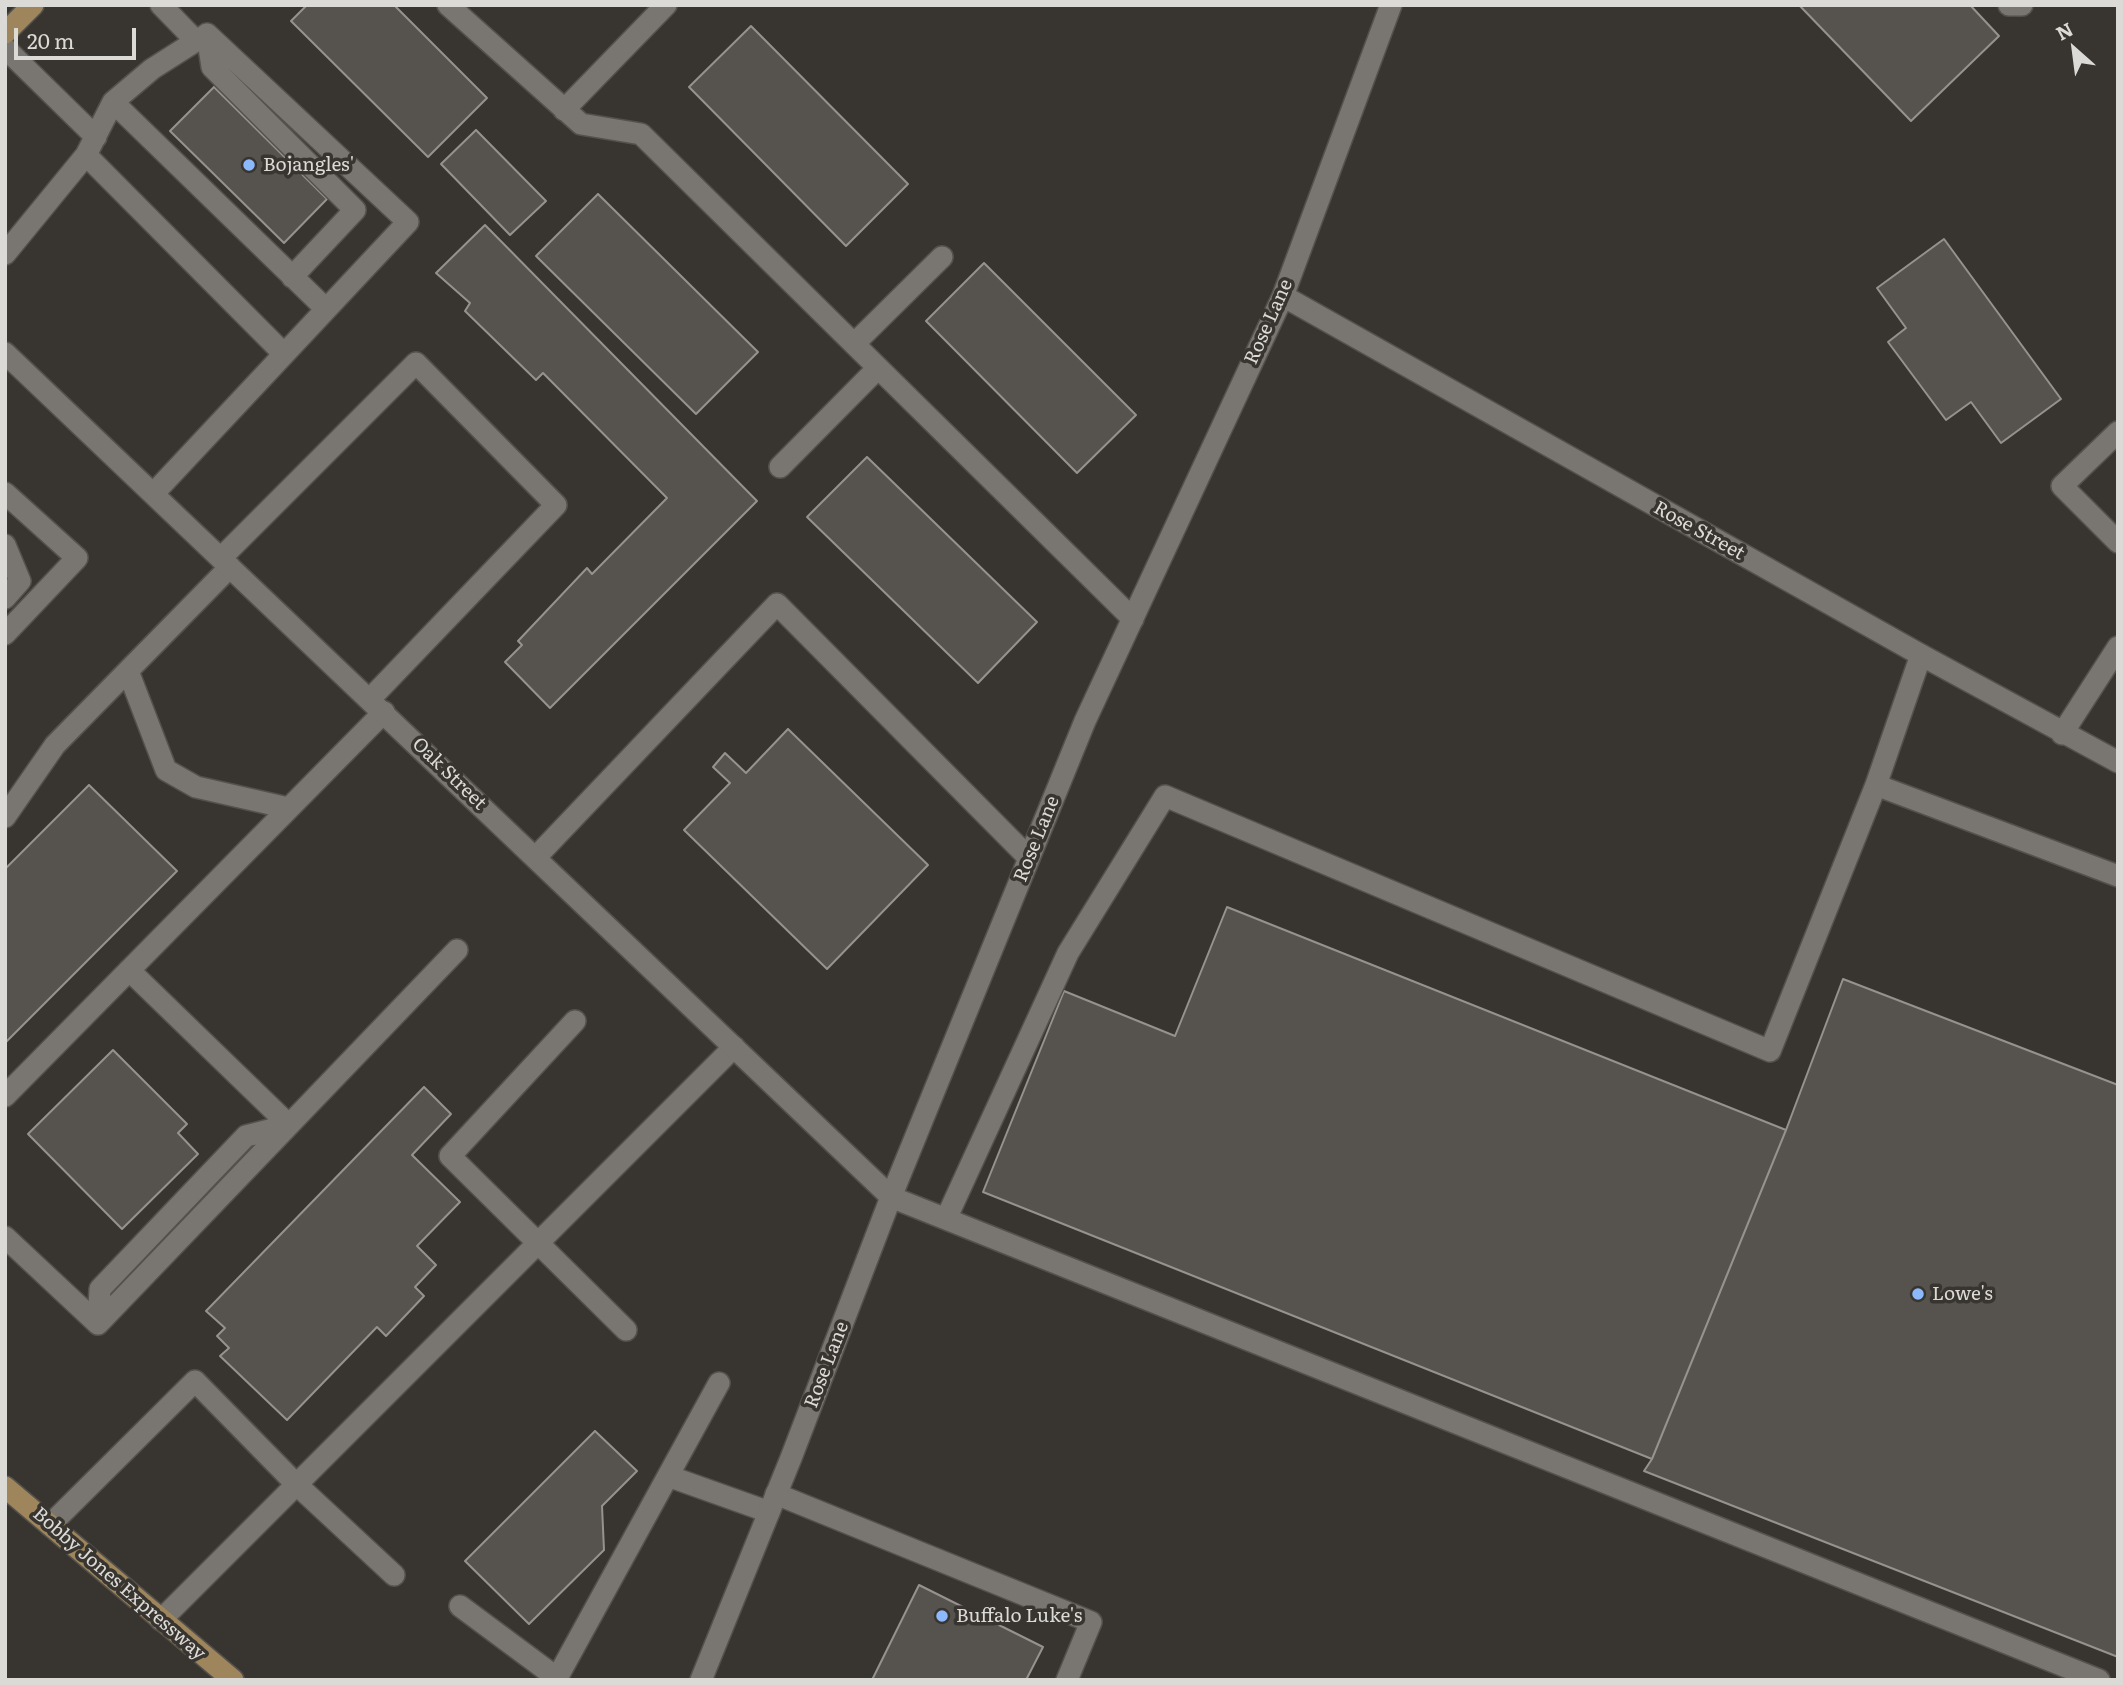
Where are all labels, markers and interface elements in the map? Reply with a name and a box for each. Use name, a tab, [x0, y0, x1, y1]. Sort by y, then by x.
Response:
scale bar	[18, 14, 140, 58]
north arrow	[2039, 14, 2109, 84]
text: N	[2051, 14, 2078, 47]
text: 20 m	[27, 24, 74, 55]
place label: Bojangles'	[263, 154, 354, 176]
marker: Bojangles'	[241, 157, 257, 173]
street label: Rose Lane	[1240, 276, 1298, 368]
street label: Rose Street	[1649, 497, 1749, 565]
street label: Oak Street	[407, 733, 491, 815]
street label: Rose Lane	[1009, 793, 1065, 885]
place label: Lowe's	[1932, 1283, 1993, 1305]
marker: Lowe's	[1910, 1286, 1926, 1302]
street label: Rose Lane	[800, 1319, 854, 1411]
street label: Bobby Jones Expressway	[28, 1503, 210, 1665]
place label: Buffalo Luke's	[956, 1605, 1082, 1627]
marker: Buffalo Luke's	[934, 1608, 950, 1624]

